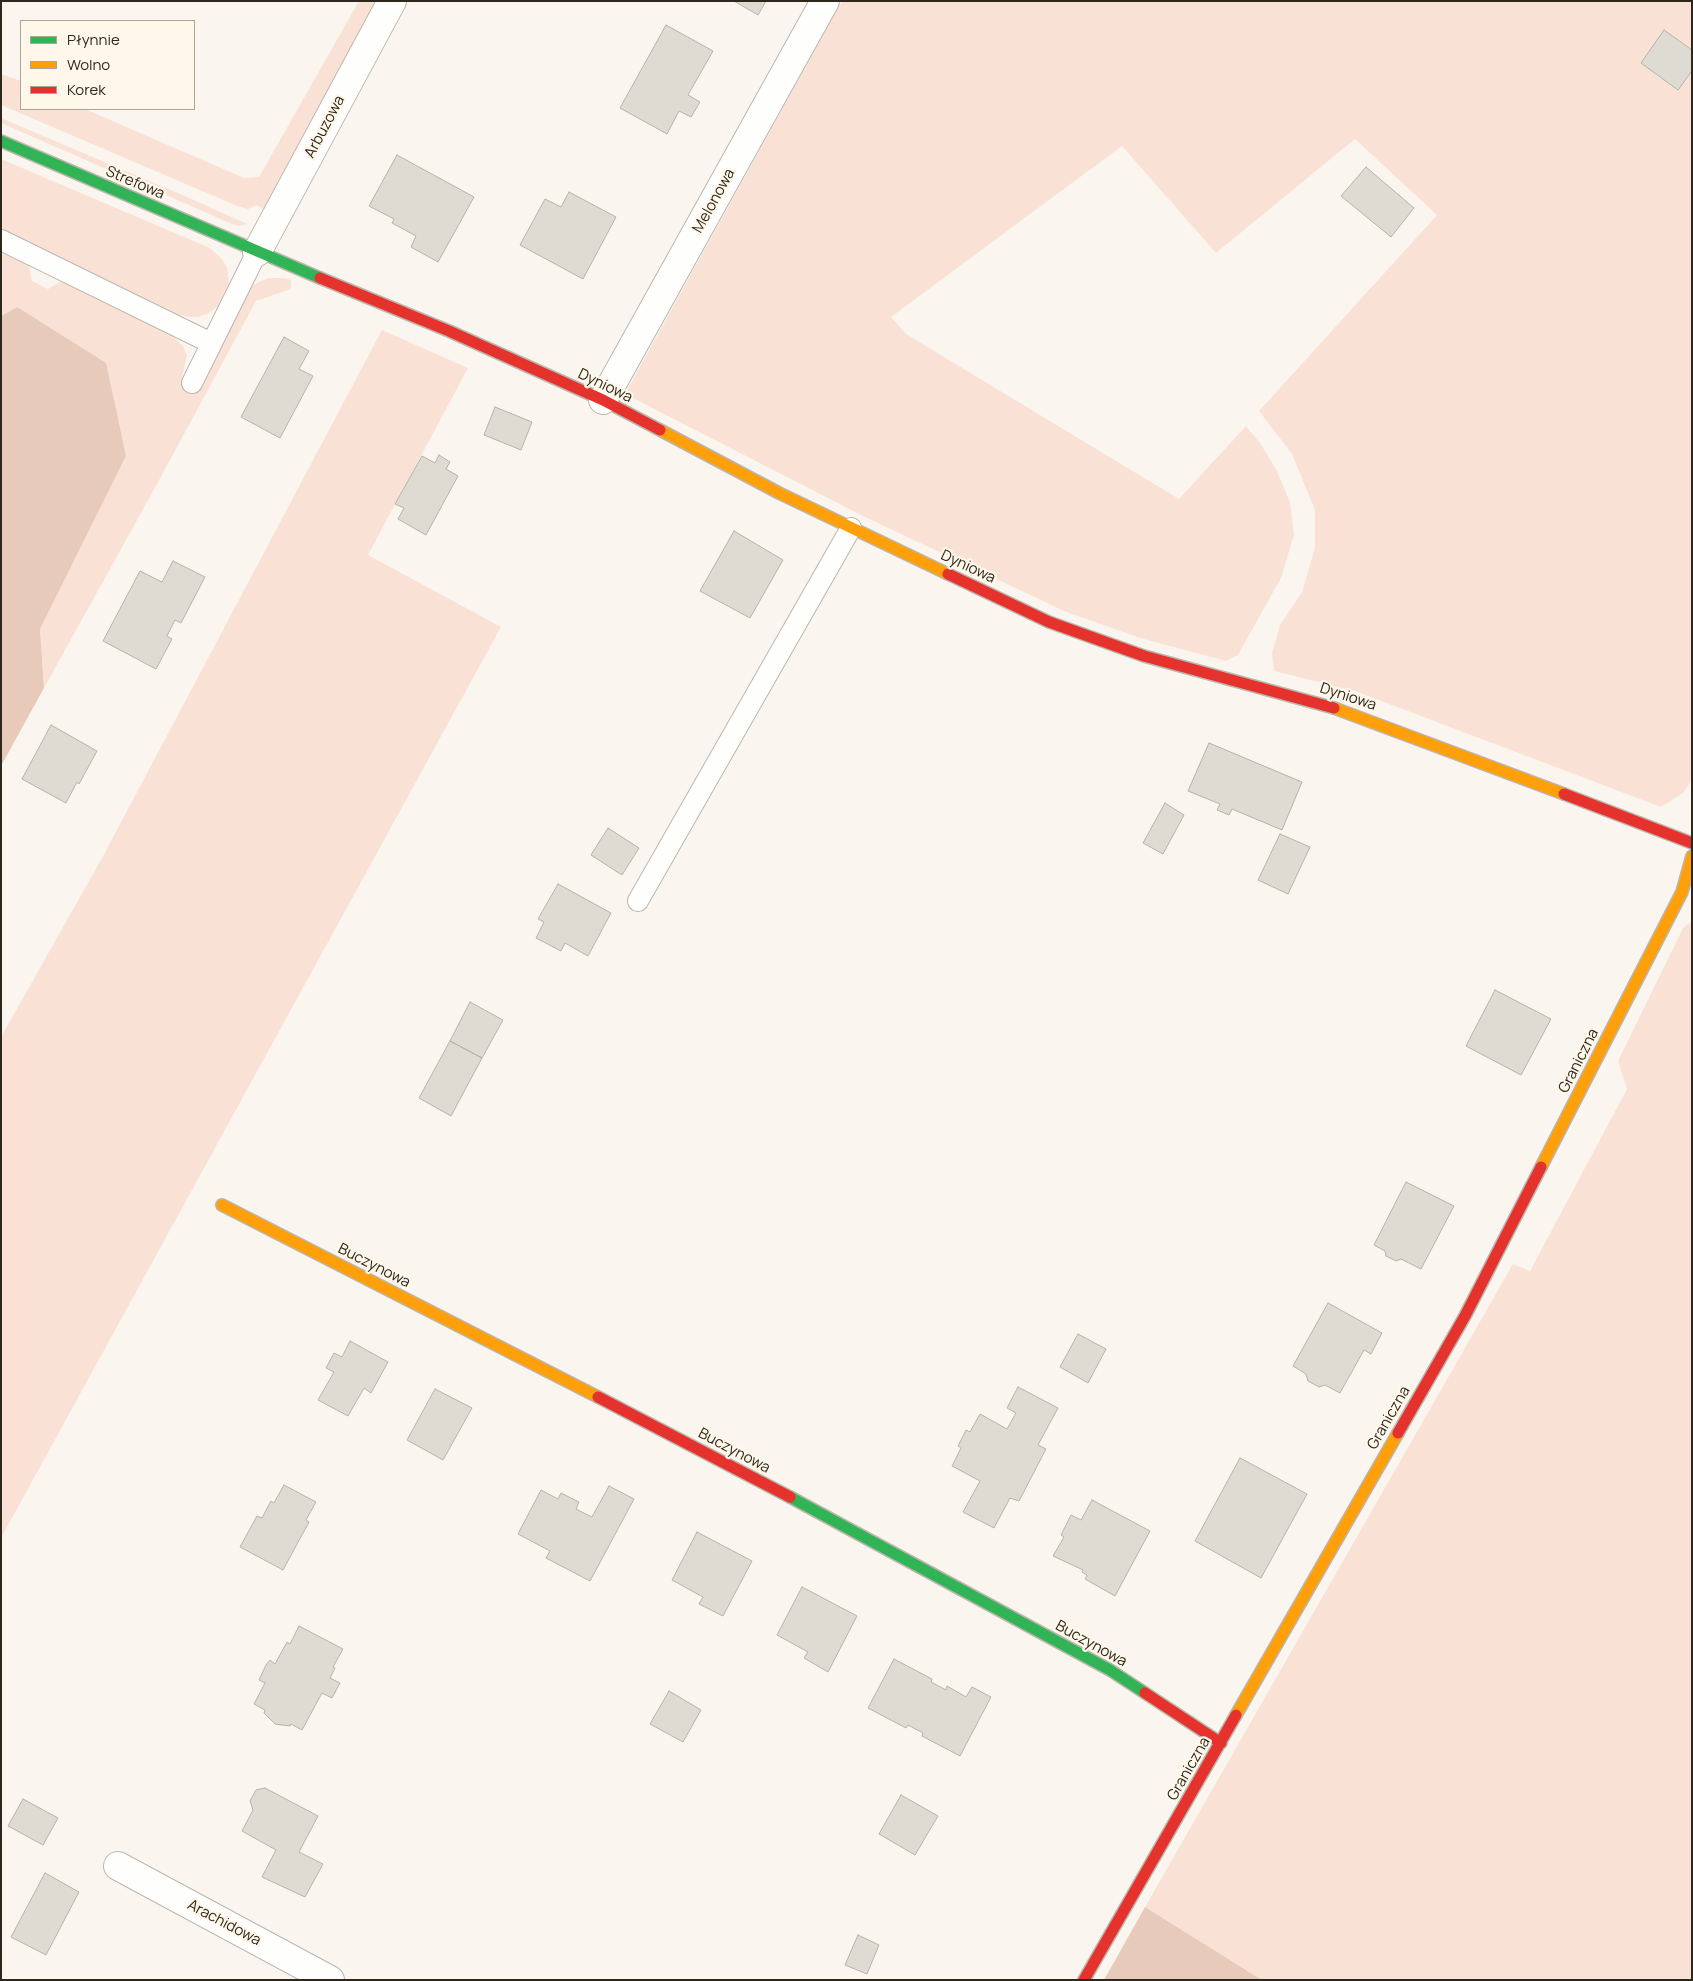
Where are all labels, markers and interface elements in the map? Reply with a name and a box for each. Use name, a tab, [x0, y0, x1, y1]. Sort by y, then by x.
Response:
legend	[20, 20, 195, 110]
text: Płynnie	[67, 29, 120, 50]
text: Wolno	[67, 54, 110, 75]
text: Korek	[67, 79, 106, 100]
street label: Arbuzowa	[301, 93, 349, 161]
street label: Strefowa	[103, 163, 167, 203]
street label: Melonowa	[689, 166, 739, 236]
street label: Dyniowa	[575, 365, 635, 407]
street label: Dyniowa	[938, 547, 998, 587]
street label: Dyniowa	[1317, 679, 1379, 715]
street label: Graniczna	[1555, 1026, 1603, 1096]
street label: Buczynowa	[335, 1240, 413, 1292]
street label: Graniczna	[1364, 1383, 1414, 1453]
street label: Buczynowa	[695, 1425, 773, 1477]
street label: Buczynowa	[1052, 1617, 1130, 1671]
street label: Graniczna	[1164, 1734, 1214, 1804]
street label: Arachidowa	[184, 1896, 264, 1950]

